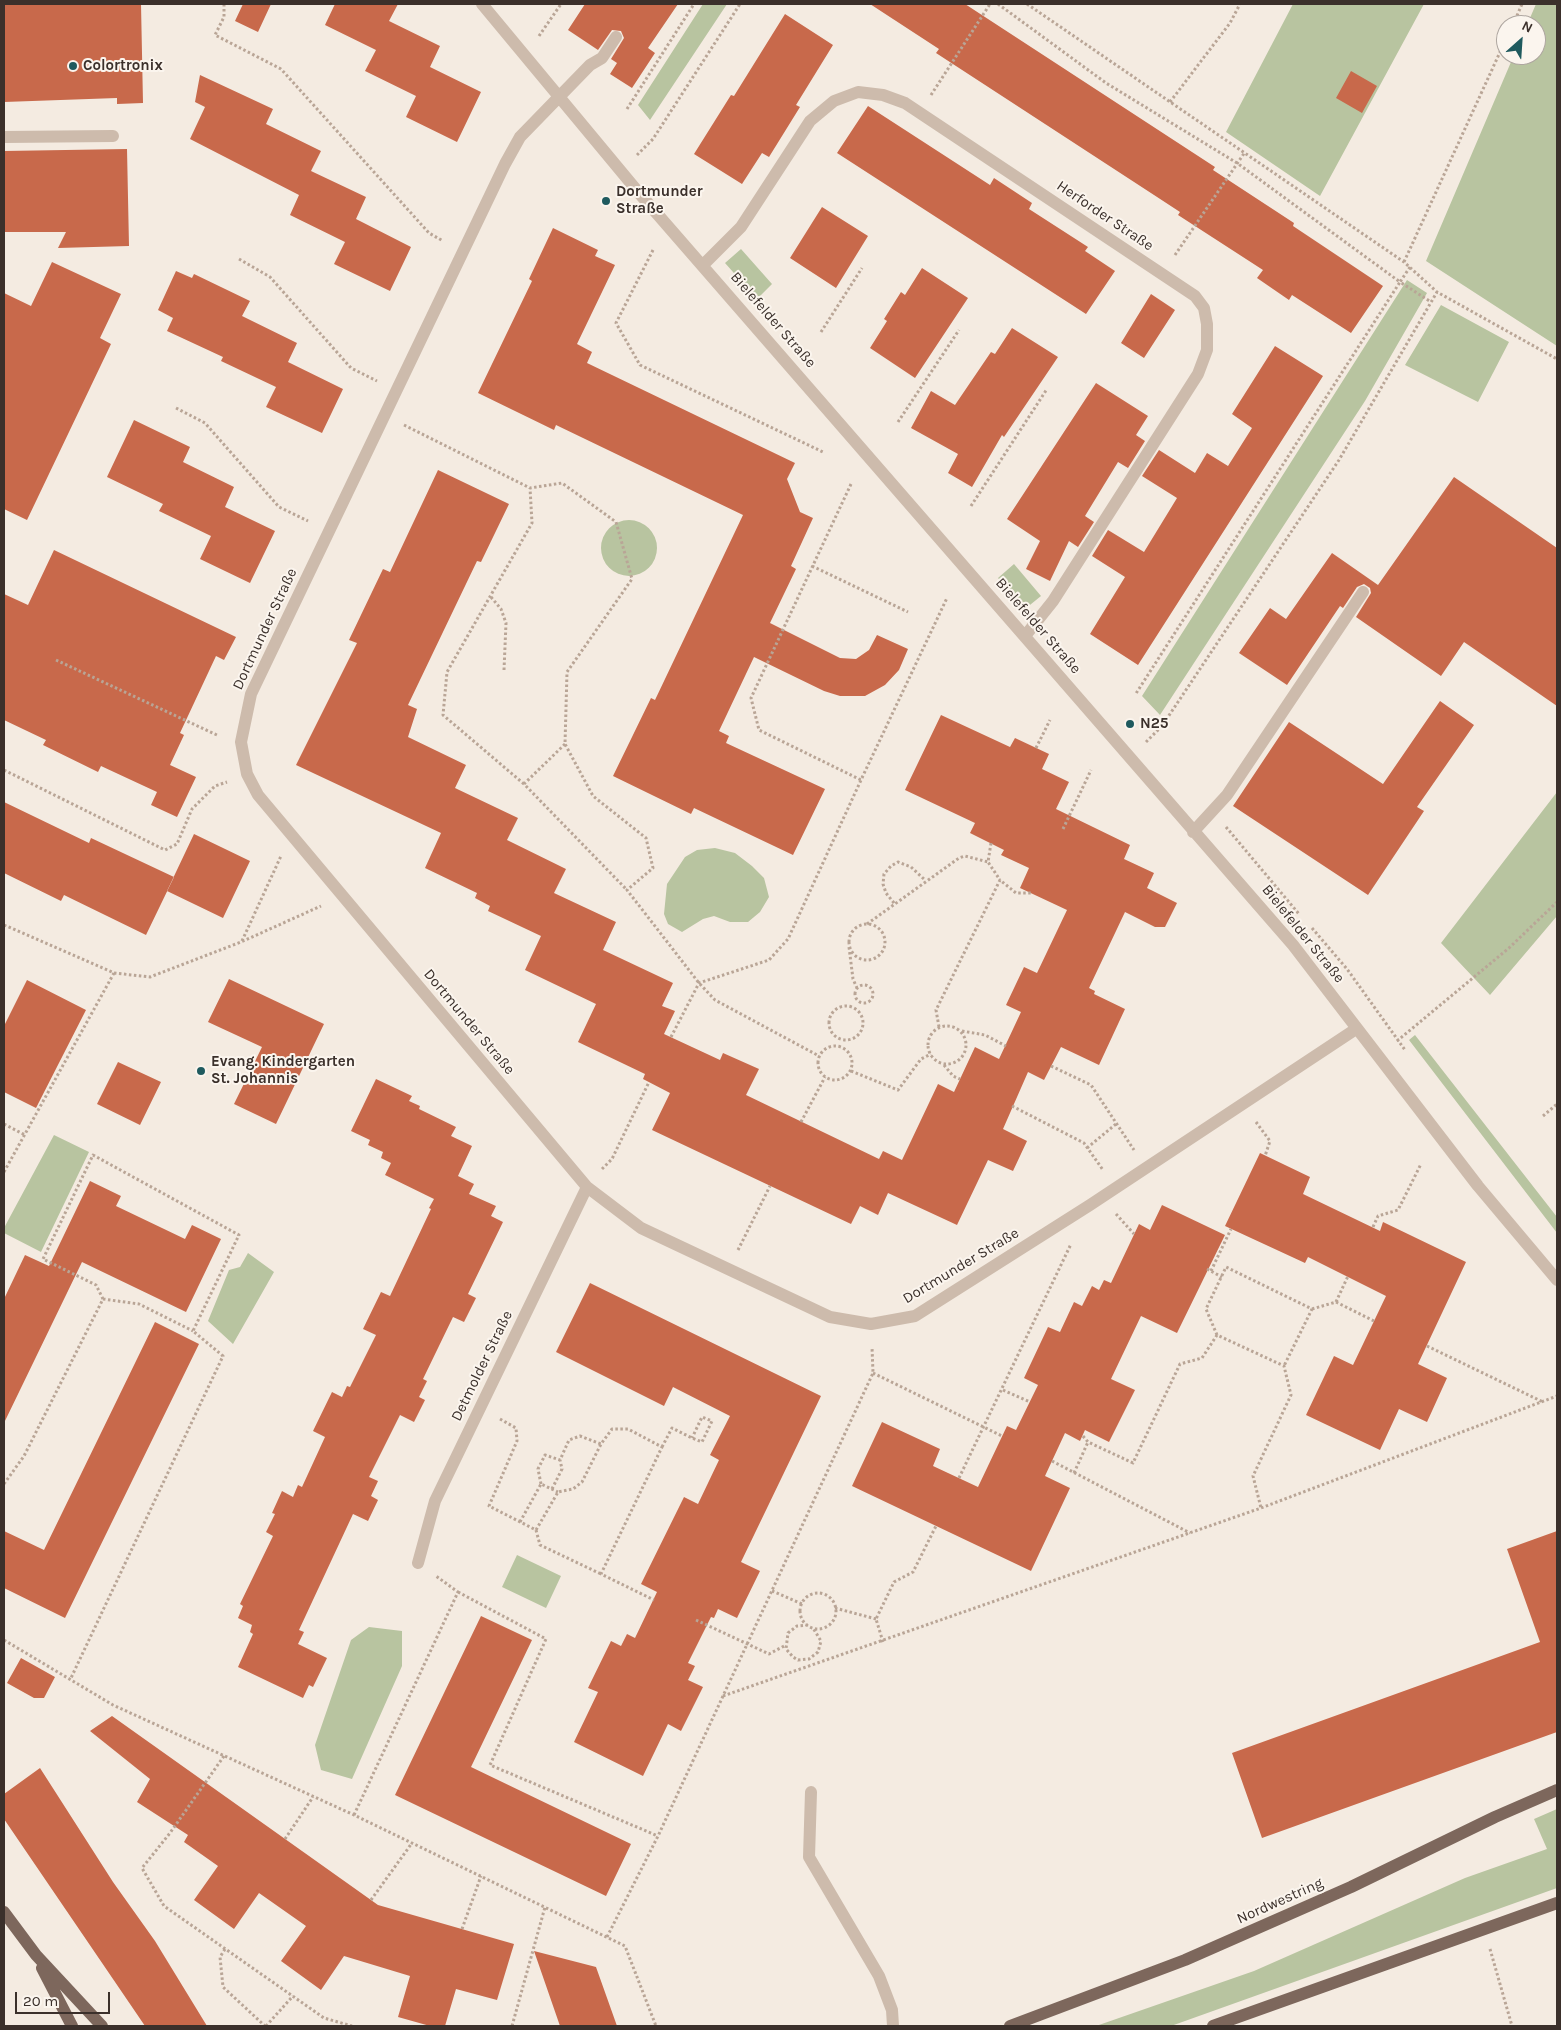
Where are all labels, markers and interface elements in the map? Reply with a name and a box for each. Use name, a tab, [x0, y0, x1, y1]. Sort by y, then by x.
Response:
north arrow	[1496, 15, 1546, 65]
text: N	[1519, 17, 1536, 37]
place label: Colortronix	[83, 57, 163, 75]
marker: Colortronix	[67, 60, 79, 72]
street label: Herforder Straße	[1053, 177, 1157, 255]
place label: Dortmunder Straße	[616, 183, 703, 218]
marker: Dortmunder Straße	[600, 195, 612, 207]
street label: Bielefelder Straße	[726, 268, 820, 372]
street label: Dortmunder Straße	[229, 565, 301, 693]
street label: Bielefelder Straße	[991, 574, 1085, 678]
place label: N25	[1140, 715, 1169, 733]
marker: N25	[1124, 718, 1136, 730]
street label: Bielefelder Straße	[1258, 881, 1348, 987]
street label: Dortmunder Straße	[420, 966, 518, 1078]
place label: Evang. Kindergarten St. Johannis	[211, 1053, 355, 1088]
marker: Evang. Kindergarten St. Johannis	[195, 1065, 207, 1077]
street label: Dortmunder Straße	[900, 1224, 1022, 1308]
street label: Detmolder Straße	[447, 1308, 517, 1424]
street label: Nordwestring	[1234, 1874, 1326, 1928]
scale bar	[18, 1982, 112, 2014]
text: 20 m	[23, 1992, 58, 2010]

